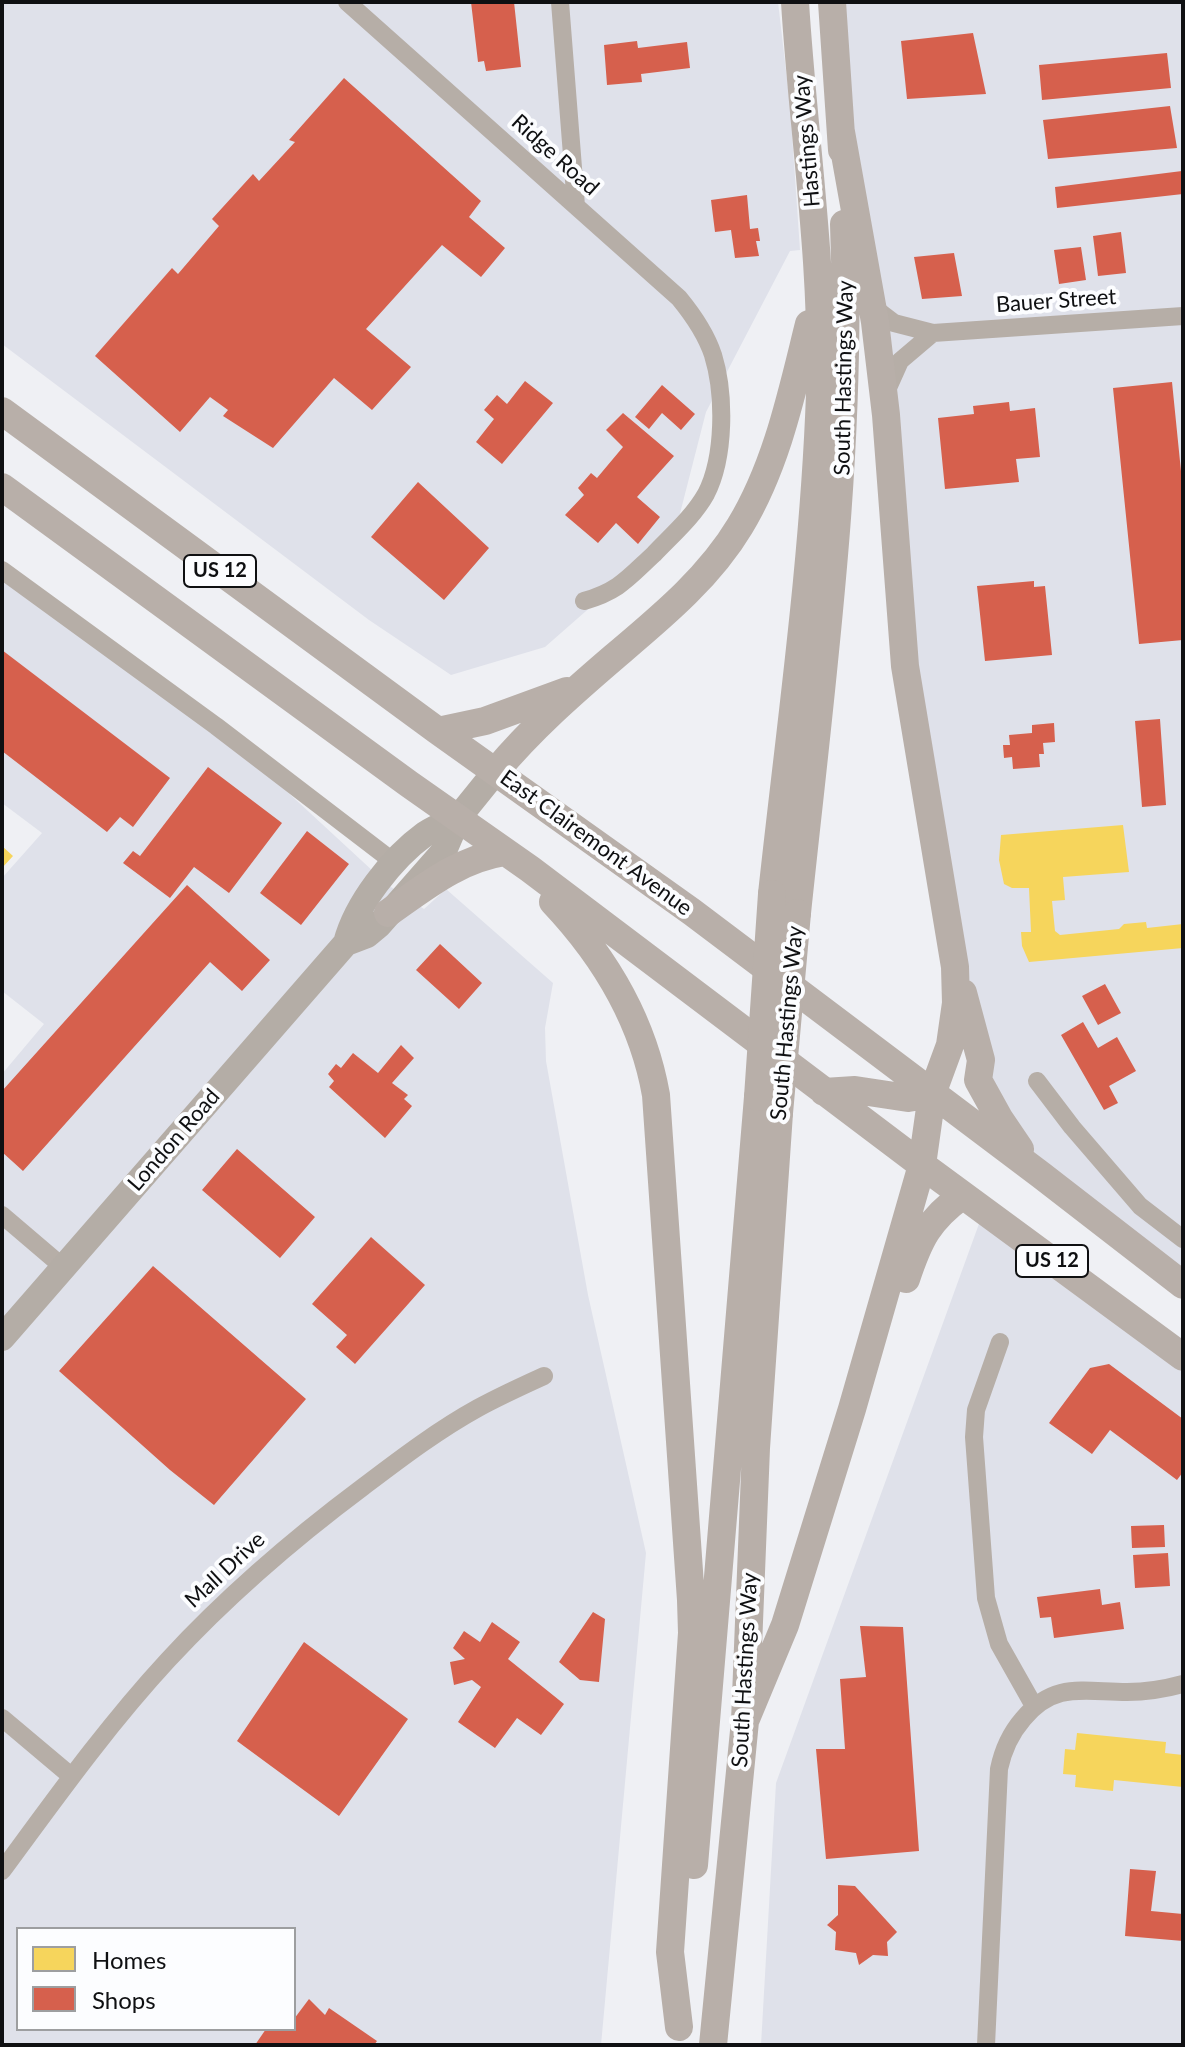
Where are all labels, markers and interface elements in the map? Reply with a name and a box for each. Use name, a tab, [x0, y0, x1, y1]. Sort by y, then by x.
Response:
street label: Hastings Way	[788, 74, 826, 208]
street label: Ridge Road	[506, 109, 604, 201]
street label: South Hastings Way	[829, 280, 859, 476]
street label: Bauer Street	[995, 284, 1117, 318]
road number: US 12	[184, 555, 256, 587]
street label: East Clairemont Avenue	[495, 764, 697, 922]
street label: South Hastings Way	[765, 925, 809, 1121]
street label: London Road	[122, 1084, 226, 1196]
road number: US 12	[1016, 1245, 1088, 1277]
street label: Mall Drive	[180, 1526, 270, 1614]
street label: South Hastings Way	[727, 1572, 763, 1768]
legend	[16, 1927, 296, 2031]
text: Homes	[92, 1945, 166, 1974]
text: Shops	[92, 1985, 156, 2014]

